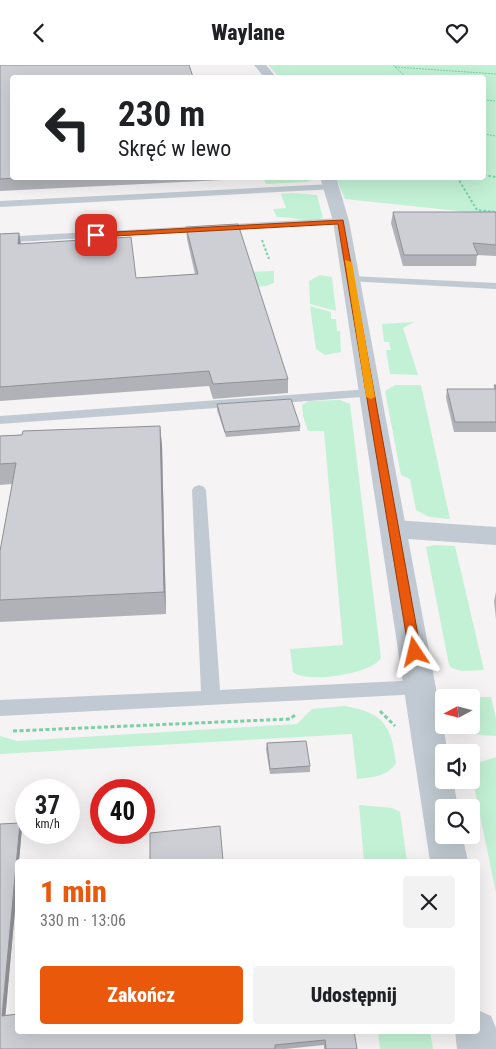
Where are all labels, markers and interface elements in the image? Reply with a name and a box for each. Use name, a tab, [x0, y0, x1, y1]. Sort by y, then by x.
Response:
icon: back	[25, 19, 53, 47]
icon: heart	[443, 19, 471, 47]
text: Waylane	[211, 20, 285, 45]
text: 230 m	[118, 94, 205, 135]
icon: left	[35, 95, 100, 160]
text: Skręć w lewo	[118, 136, 231, 161]
pin	[75, 214, 117, 256]
icon: arrive	[82, 221, 110, 249]
position arrow	[388, 625, 440, 677]
north arrow	[435, 689, 480, 734]
map controls	[435, 689, 480, 844]
button: sound	[435, 744, 480, 789]
speed limit sign: 40	[90, 779, 155, 844]
text: 37	[35, 791, 60, 820]
button: search	[435, 799, 480, 844]
text: km/h	[35, 817, 60, 831]
text: 1 min	[40, 874, 107, 909]
button: close	[403, 876, 455, 928]
text: 330 m · 13:06	[40, 911, 126, 930]
button: Zakończ	[40, 966, 243, 1024]
button: Udostępnij	[253, 966, 455, 1024]

